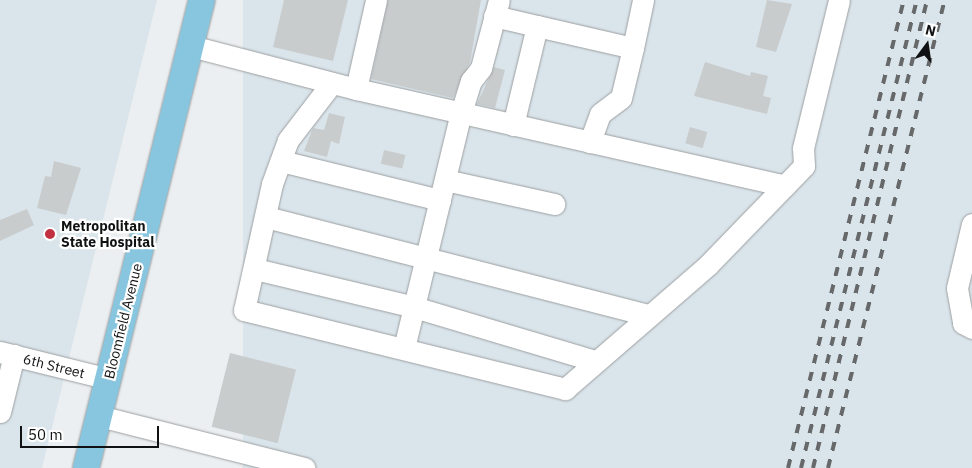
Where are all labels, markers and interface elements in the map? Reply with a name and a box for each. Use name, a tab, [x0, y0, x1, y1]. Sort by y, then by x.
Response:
north arrow	[902, 20, 952, 70]
text: N	[924, 20, 938, 40]
place label: Metropolitan State Hospital	[61, 218, 155, 250]
marker: Metropolitan State Hospital	[43, 227, 57, 241]
street label: Bloomfield Avenue	[101, 262, 145, 380]
street label: 6th Street	[21, 350, 87, 382]
scale bar	[22, 416, 161, 448]
text: 50 m	[28, 425, 63, 444]

